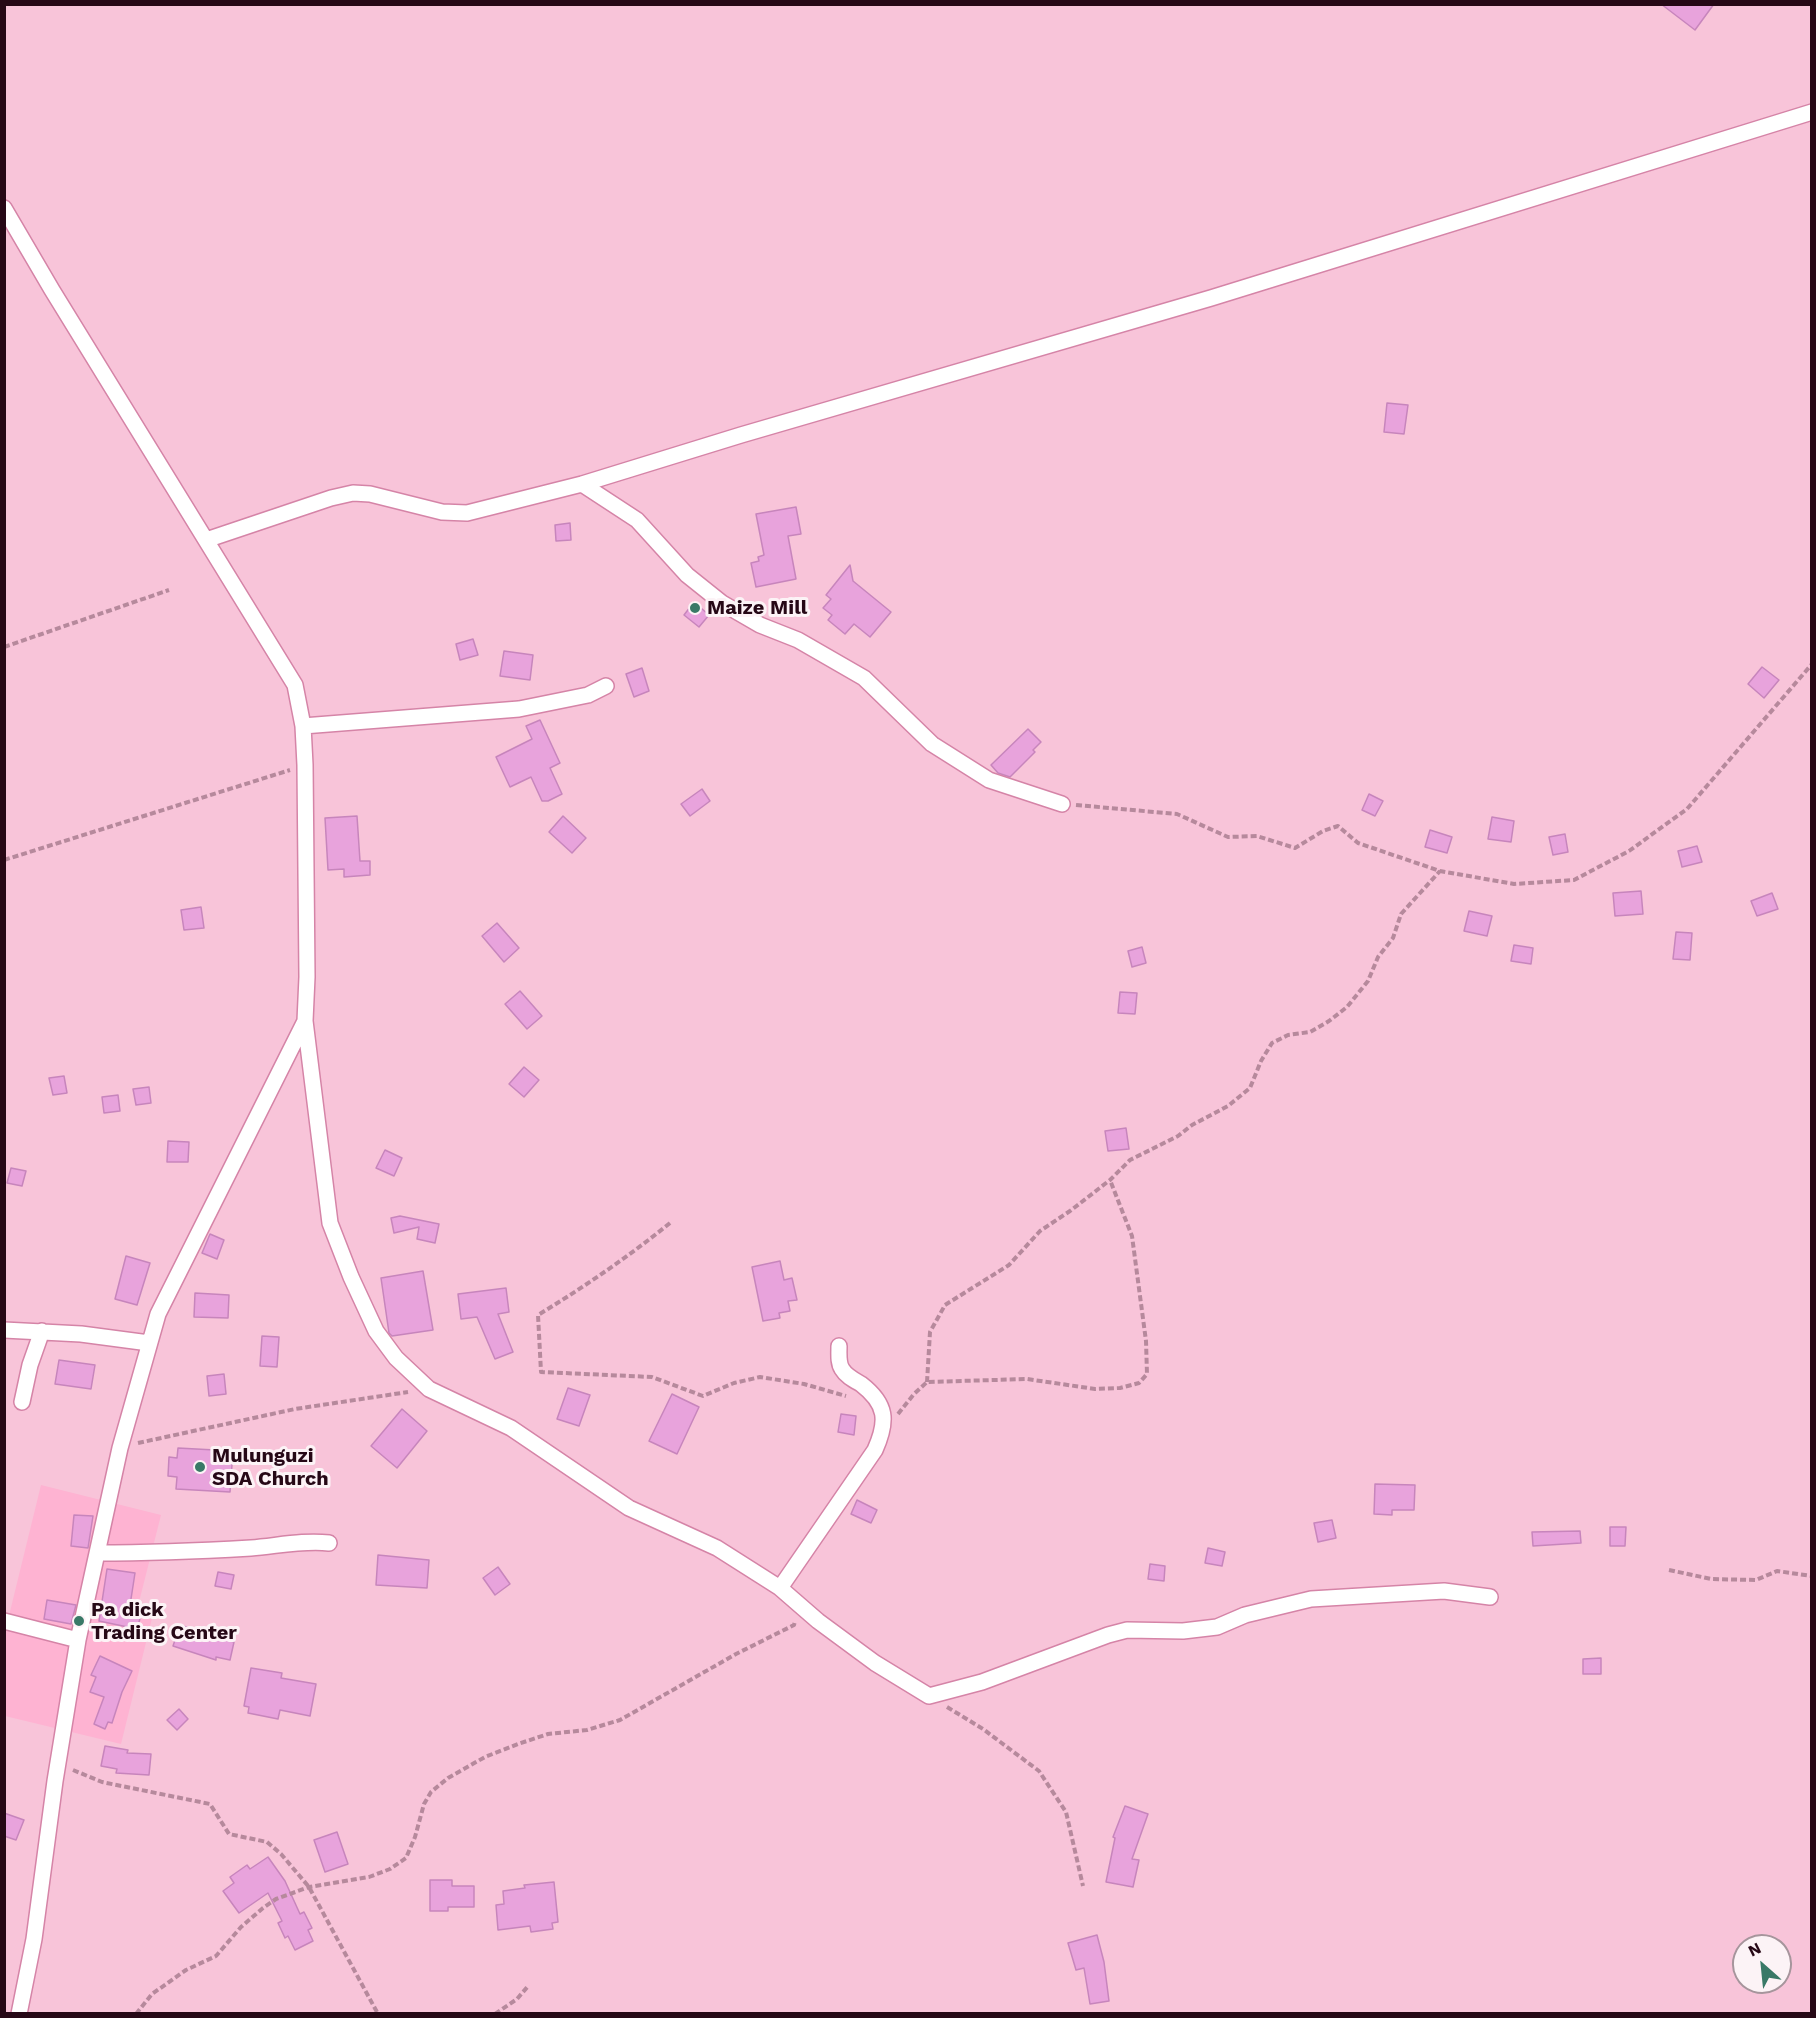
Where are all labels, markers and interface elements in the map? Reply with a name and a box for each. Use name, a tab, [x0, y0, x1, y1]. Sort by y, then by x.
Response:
place label: Maize Mill	[707, 596, 807, 620]
marker: Maize Mill	[688, 601, 702, 615]
place label: Mulunguzi SDA Church	[212, 1444, 329, 1491]
marker: Mulunguzi SDA Church	[193, 1460, 207, 1474]
place label: Pa dick Trading Center	[91, 1598, 237, 1645]
marker: Pa dick Trading Center	[72, 1614, 86, 1628]
north arrow	[1732, 1934, 1792, 1994]
text: N	[1745, 1938, 1764, 1960]

